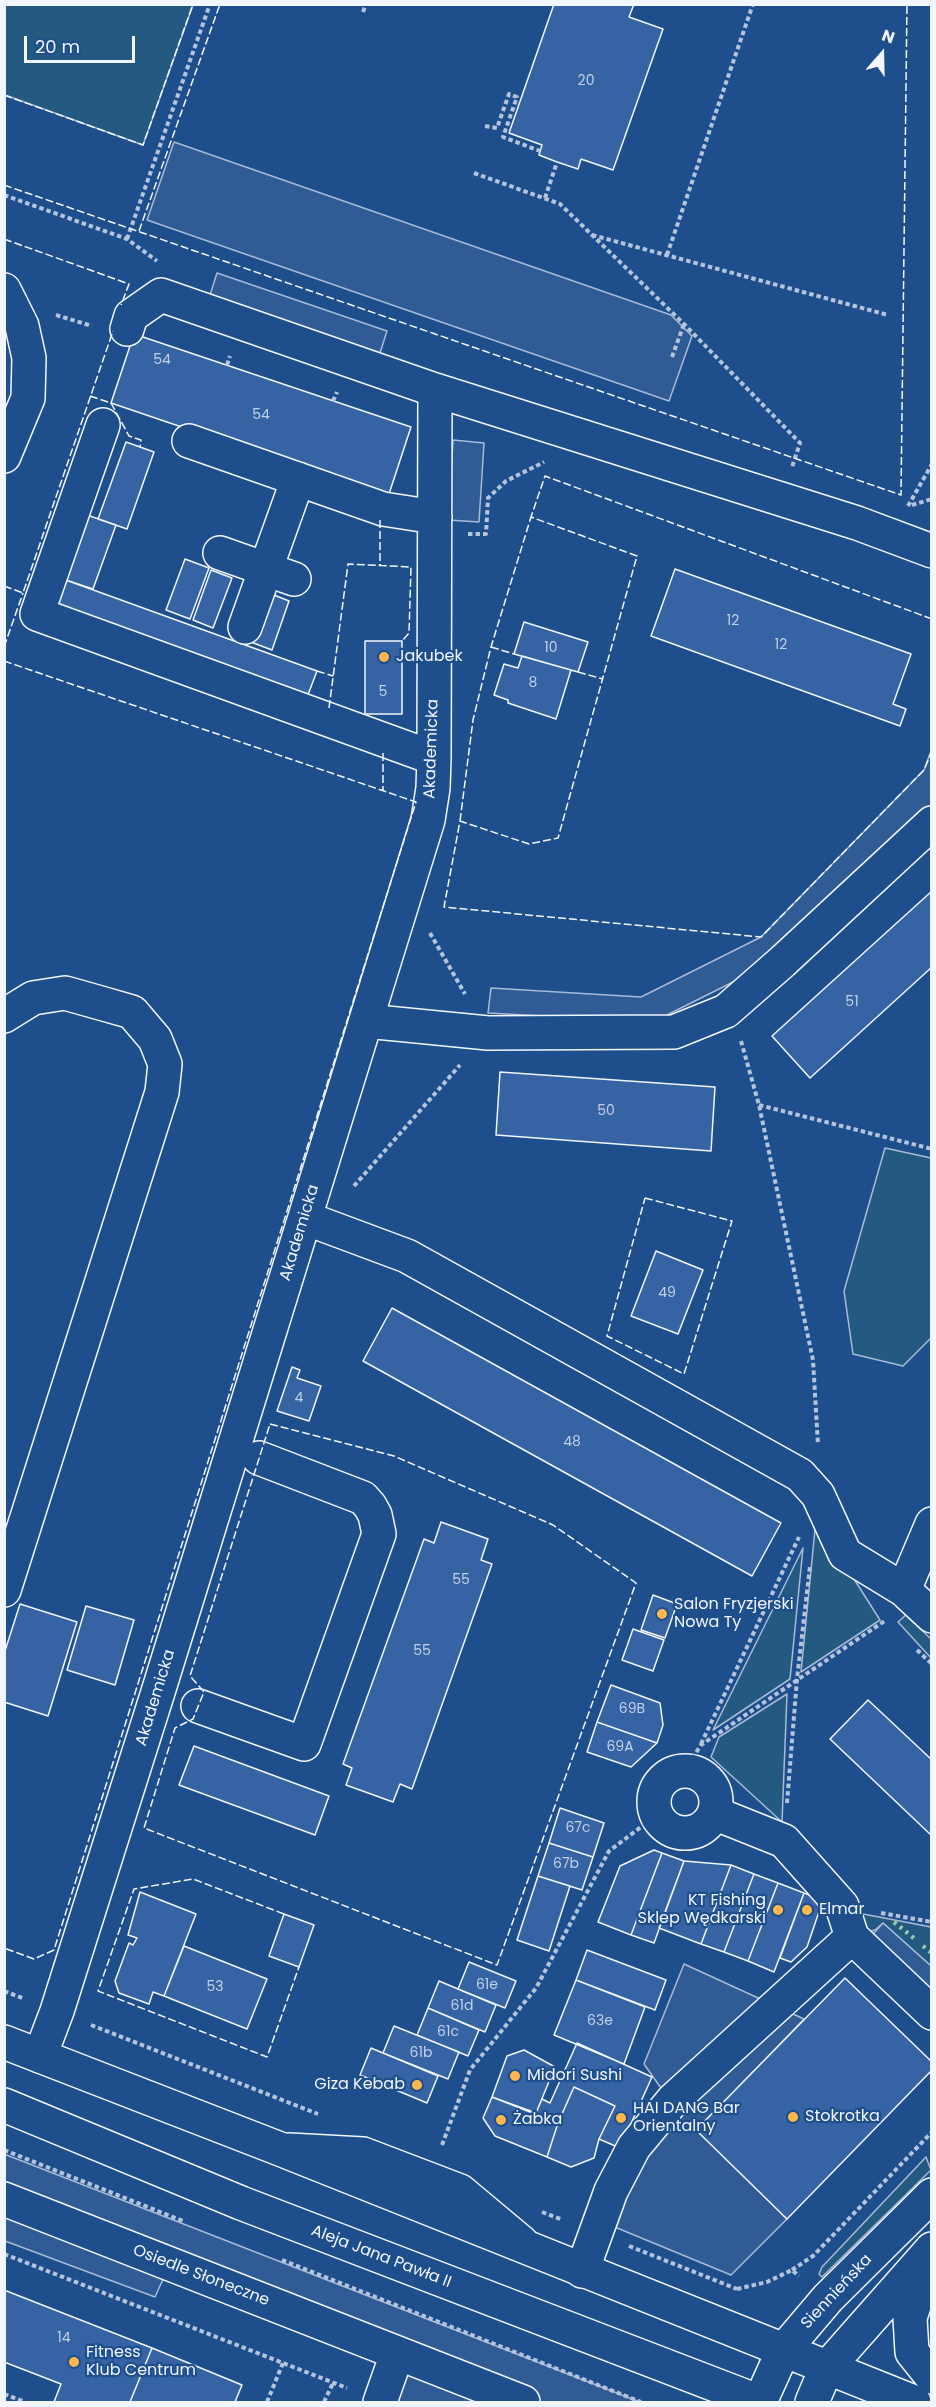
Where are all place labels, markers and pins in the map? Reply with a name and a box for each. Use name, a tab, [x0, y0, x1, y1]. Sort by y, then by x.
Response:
place label: Jakubek	[396, 647, 463, 667]
marker: Jakubek	[377, 650, 391, 664]
place label: Salon Fryzjerski Nowa Ty	[674, 1595, 794, 1633]
marker: Salon Fryzjerski Nowa Ty	[655, 1607, 669, 1621]
place label: KT Fishing Sklep Wędkarski	[638, 1891, 766, 1929]
place label: Elmar	[819, 1900, 864, 1920]
marker: KT Fishing Sklep Wędkarski	[771, 1903, 785, 1917]
marker: Elmar	[800, 1903, 814, 1917]
place label: Midori Sushi	[527, 2066, 622, 2086]
marker: Midori Sushi	[508, 2069, 522, 2083]
place label: Giza Kebab	[314, 2075, 405, 2095]
marker: Giza Kebab	[410, 2078, 424, 2092]
place label: HAI DANG Bar Orientalny	[633, 2099, 740, 2137]
place label: Stokrotka	[805, 2107, 880, 2127]
place label: Żabka	[513, 2110, 562, 2130]
marker: Stokrotka	[786, 2110, 800, 2124]
marker: HAI DANG Bar Orientalny	[614, 2111, 628, 2125]
marker: Żabka	[494, 2113, 508, 2127]
place label: Fitness Klub Centrum	[86, 2343, 196, 2381]
marker: Fitness Klub Centrum	[67, 2355, 81, 2369]

